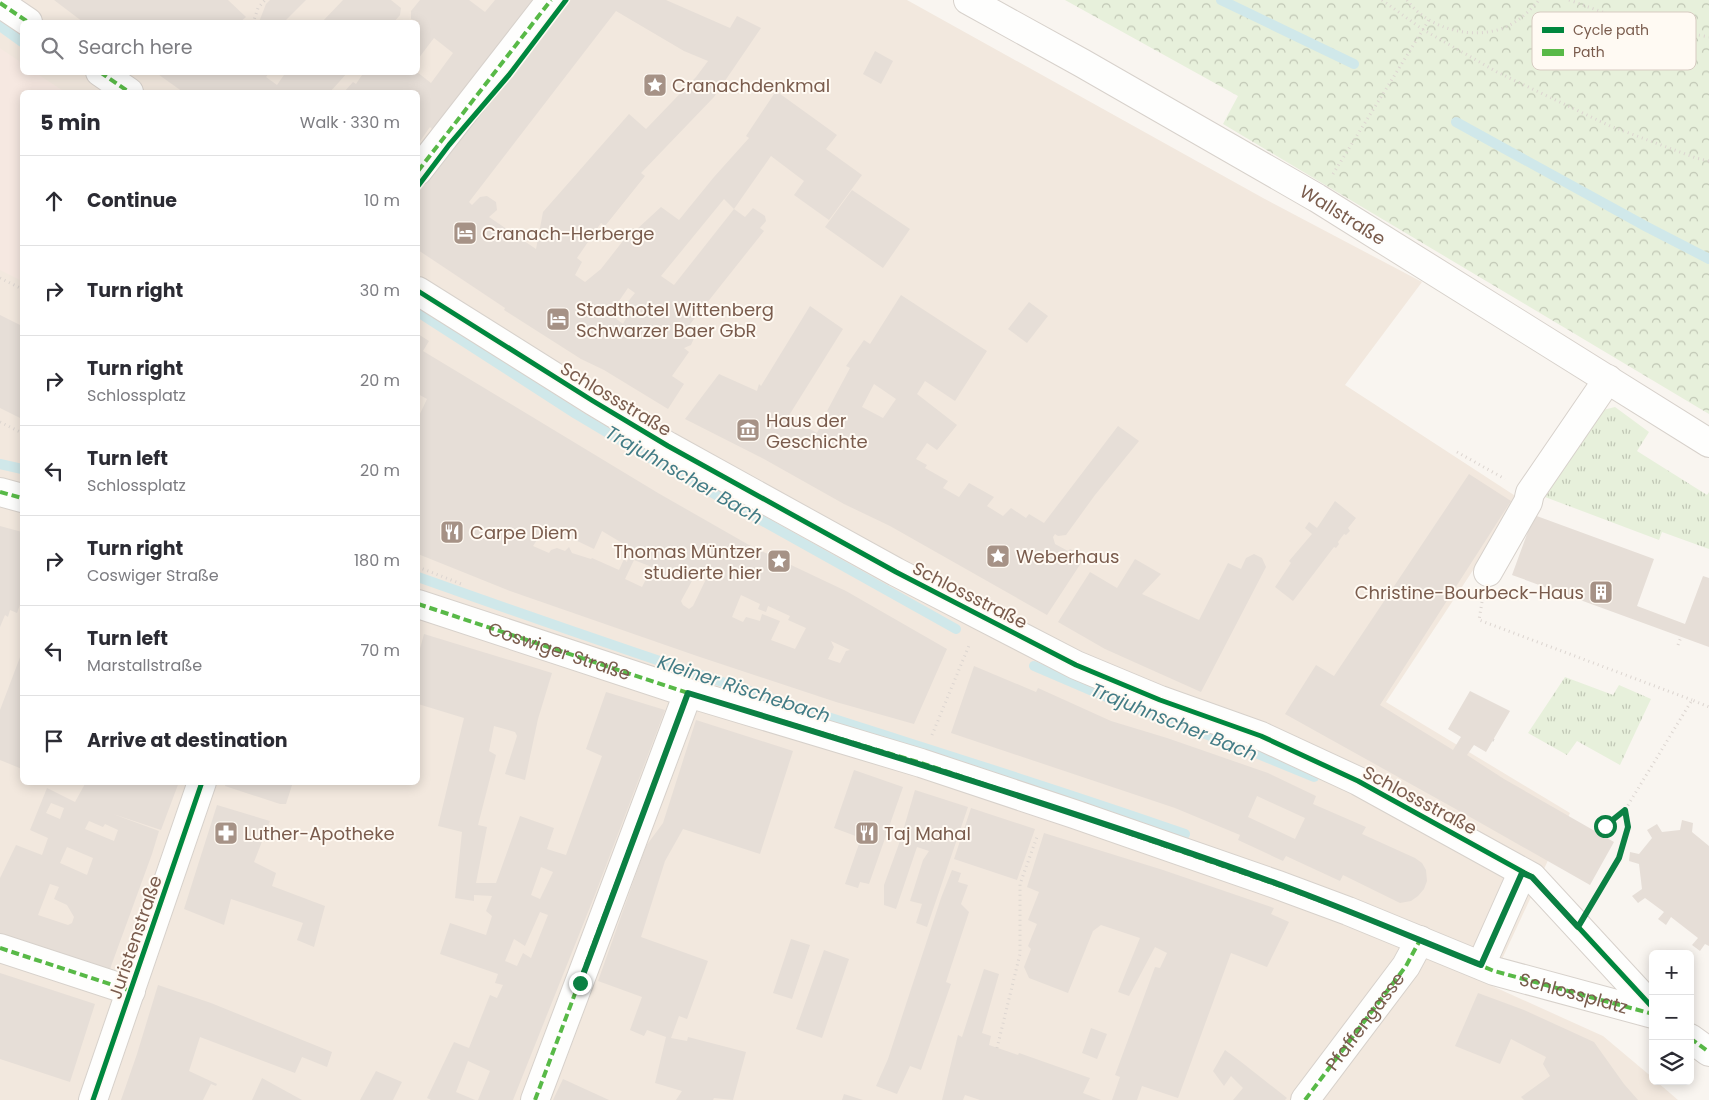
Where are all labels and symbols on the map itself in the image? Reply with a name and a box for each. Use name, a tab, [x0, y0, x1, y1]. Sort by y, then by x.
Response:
legend	[1532, 12, 1696, 70]
text: Cycle path	[1573, 20, 1649, 40]
text: Path	[1573, 42, 1605, 62]
place icon: Cranachdenkmal	[642, 72, 668, 98]
place label: Cranachdenkmal	[672, 73, 830, 98]
street label: Wallstraße	[1295, 178, 1391, 251]
hotel icon: Cranach-Herberge	[452, 220, 478, 246]
place label: Cranach-Herberge	[482, 221, 655, 246]
place label: Stadthotel Wittenberg Schwarzer Baer GbR	[576, 297, 774, 343]
hotel icon: Stadthotel Wittenberg Schwarzer Baer GbR	[545, 306, 571, 332]
street label: Schlossstraße	[556, 356, 676, 442]
place label: Haus der Geschichte	[766, 408, 868, 454]
museum icon: Haus der Geschichte	[735, 417, 761, 443]
water label: Trajuhnscher Bach	[600, 419, 768, 531]
restaurant icon: Carpe Diem	[439, 519, 465, 545]
place label: Carpe Diem	[470, 520, 578, 545]
place label: Thomas Müntzer studierte hier	[613, 539, 762, 585]
place icon: Weberhaus	[985, 543, 1011, 569]
place label: Weberhaus	[1016, 544, 1119, 569]
place icon: Thomas Müntzer studierte hier	[766, 548, 792, 574]
street label: Schlossstraße	[908, 555, 1032, 635]
building icon: Christine-Bourbeck-Haus	[1588, 579, 1614, 605]
place label: Christine-Bourbeck-Haus	[1355, 580, 1584, 605]
street label: Coswiger Straße	[485, 616, 634, 686]
water label: Kleiner Rischebach	[654, 648, 834, 730]
water label: Trajuhnscher Bach	[1087, 676, 1261, 768]
street label: Schlossstraße	[1359, 759, 1481, 841]
route start	[1594, 815, 1617, 838]
pharmacy icon: Luther-Apotheke	[213, 820, 239, 846]
restaurant icon: Taj Mahal	[854, 820, 880, 846]
place label: Luther-Apotheke	[244, 821, 395, 846]
place label: Taj Mahal	[884, 821, 971, 846]
street label: Juristenstraße	[102, 872, 168, 1002]
street label: Schlossplatz	[1517, 966, 1631, 1019]
street label: Pfaffengasse	[1319, 967, 1410, 1075]
route end	[569, 972, 592, 995]

